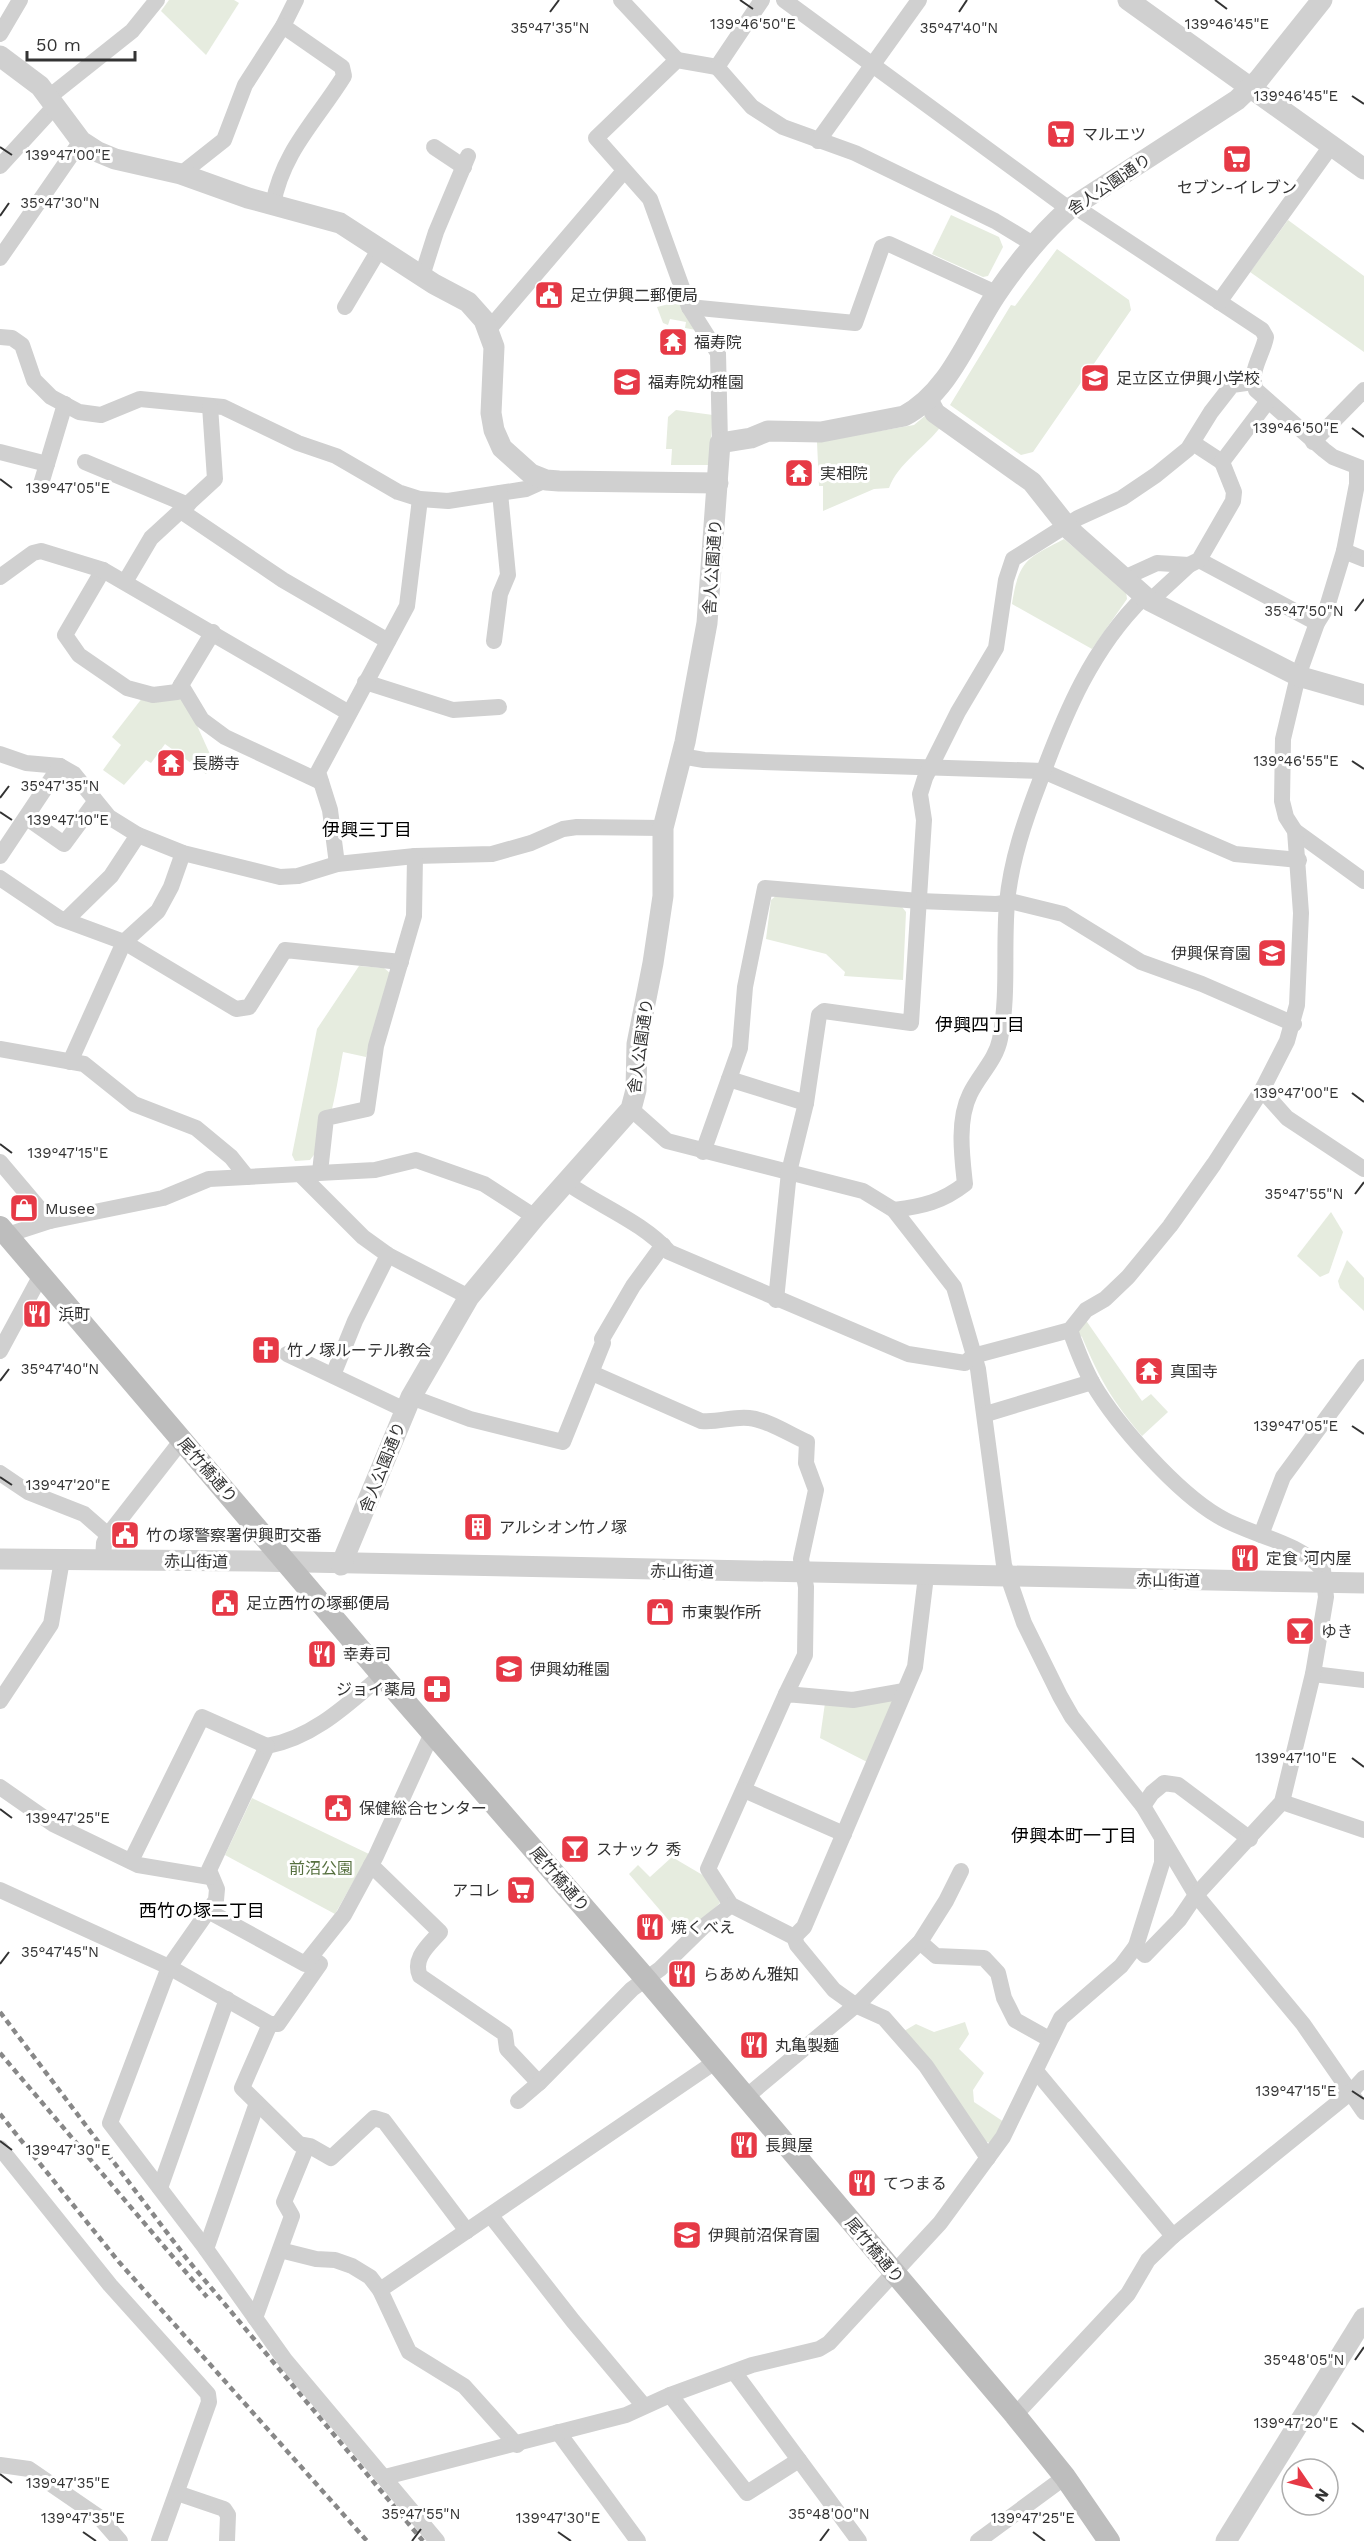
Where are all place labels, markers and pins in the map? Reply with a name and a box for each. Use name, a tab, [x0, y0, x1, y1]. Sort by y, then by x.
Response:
supermarket icon: マルエツ	[1045, 118, 1077, 150]
place label: マルエツ	[1082, 125, 1146, 144]
supermarket icon: セブン-イレブン	[1221, 143, 1253, 175]
place label: セブン-イレブン	[1177, 178, 1297, 197]
public building icon: 足立伊興二郵便局	[533, 279, 565, 311]
place label: 足立伊興二郵便局	[570, 286, 698, 305]
temple icon: 福寿院	[657, 326, 689, 358]
place label: 福寿院	[694, 333, 742, 352]
school or university icon: 足立区立伊興小学校	[1079, 362, 1111, 394]
school or university icon: 福寿院幼稚園	[611, 366, 643, 398]
place label: 足立区立伊興小学校	[1116, 369, 1260, 388]
place label: 福寿院幼稚園	[648, 373, 744, 392]
temple icon: 実相院	[783, 457, 815, 489]
place label: 実相院	[820, 464, 868, 483]
temple icon: 長勝寺	[155, 747, 187, 779]
place label: 長勝寺	[192, 754, 240, 773]
school or university icon: 伊興保育園	[1256, 937, 1288, 969]
place label: 伊興保育園	[1171, 944, 1251, 963]
shop icon: Musee	[8, 1192, 40, 1224]
place label: Musee	[45, 1199, 95, 1218]
restaurant icon: 浜町	[21, 1298, 53, 1330]
place label: 浜町	[58, 1305, 90, 1324]
church icon: 竹ノ塚ルーテル教会	[250, 1334, 282, 1366]
place label: 竹ノ塚ルーテル教会	[287, 1341, 431, 1360]
temple icon: 真国寺	[1133, 1355, 1165, 1387]
place label: 真国寺	[1170, 1362, 1218, 1381]
building icon: アルシオン竹ノ塚	[462, 1511, 494, 1543]
place label: アルシオン竹ノ塚	[499, 1518, 627, 1537]
public building icon: 竹の塚警察署伊興町交番	[109, 1519, 141, 1551]
place label: 竹の塚警察署伊興町交番	[146, 1526, 322, 1545]
restaurant icon: 定食 河内屋	[1229, 1542, 1261, 1574]
place label: 定食 河内屋	[1266, 1549, 1351, 1568]
public building icon: 足立西竹の塚郵便局	[209, 1587, 241, 1619]
place label: 足立西竹の塚郵便局	[246, 1594, 390, 1613]
shop icon: 市東製作所	[644, 1596, 676, 1628]
place label: 市東製作所	[681, 1603, 761, 1622]
bar icon: ゆき	[1284, 1615, 1316, 1647]
place label: ゆき	[1321, 1622, 1353, 1641]
restaurant icon: 幸寿司	[306, 1638, 338, 1670]
place label: 幸寿司	[343, 1645, 391, 1664]
school or university icon: 伊興幼稚園	[493, 1653, 525, 1685]
place label: 伊興幼稚園	[530, 1660, 610, 1679]
pharmacy icon: ジョイ薬局	[421, 1673, 453, 1705]
place label: ジョイ薬局	[336, 1680, 416, 1699]
public building icon: 保健総合センター	[322, 1792, 354, 1824]
place label: 保健総合センター	[359, 1799, 487, 1818]
bar icon: スナック 秀	[559, 1833, 591, 1865]
place label: スナック 秀	[596, 1840, 681, 1859]
supermarket icon: アコレ	[505, 1874, 537, 1906]
place label: アコレ	[452, 1881, 500, 1900]
restaurant icon: 焼くべえ	[634, 1911, 666, 1943]
place label: 焼くべえ	[671, 1918, 735, 1937]
restaurant icon: らあめん雅知	[666, 1958, 698, 1990]
place label: らあめん雅知	[703, 1965, 799, 1984]
restaurant icon: 丸亀製麺	[738, 2029, 770, 2061]
place label: 丸亀製麺	[775, 2036, 839, 2055]
restaurant icon: 長興屋	[728, 2129, 760, 2161]
place label: 長興屋	[765, 2136, 813, 2155]
restaurant icon: てつまる	[846, 2167, 878, 2199]
place label: てつまる	[883, 2174, 947, 2193]
school or university icon: 伊興前沼保育園	[671, 2219, 703, 2251]
place label: 伊興前沼保育園	[708, 2226, 820, 2245]

